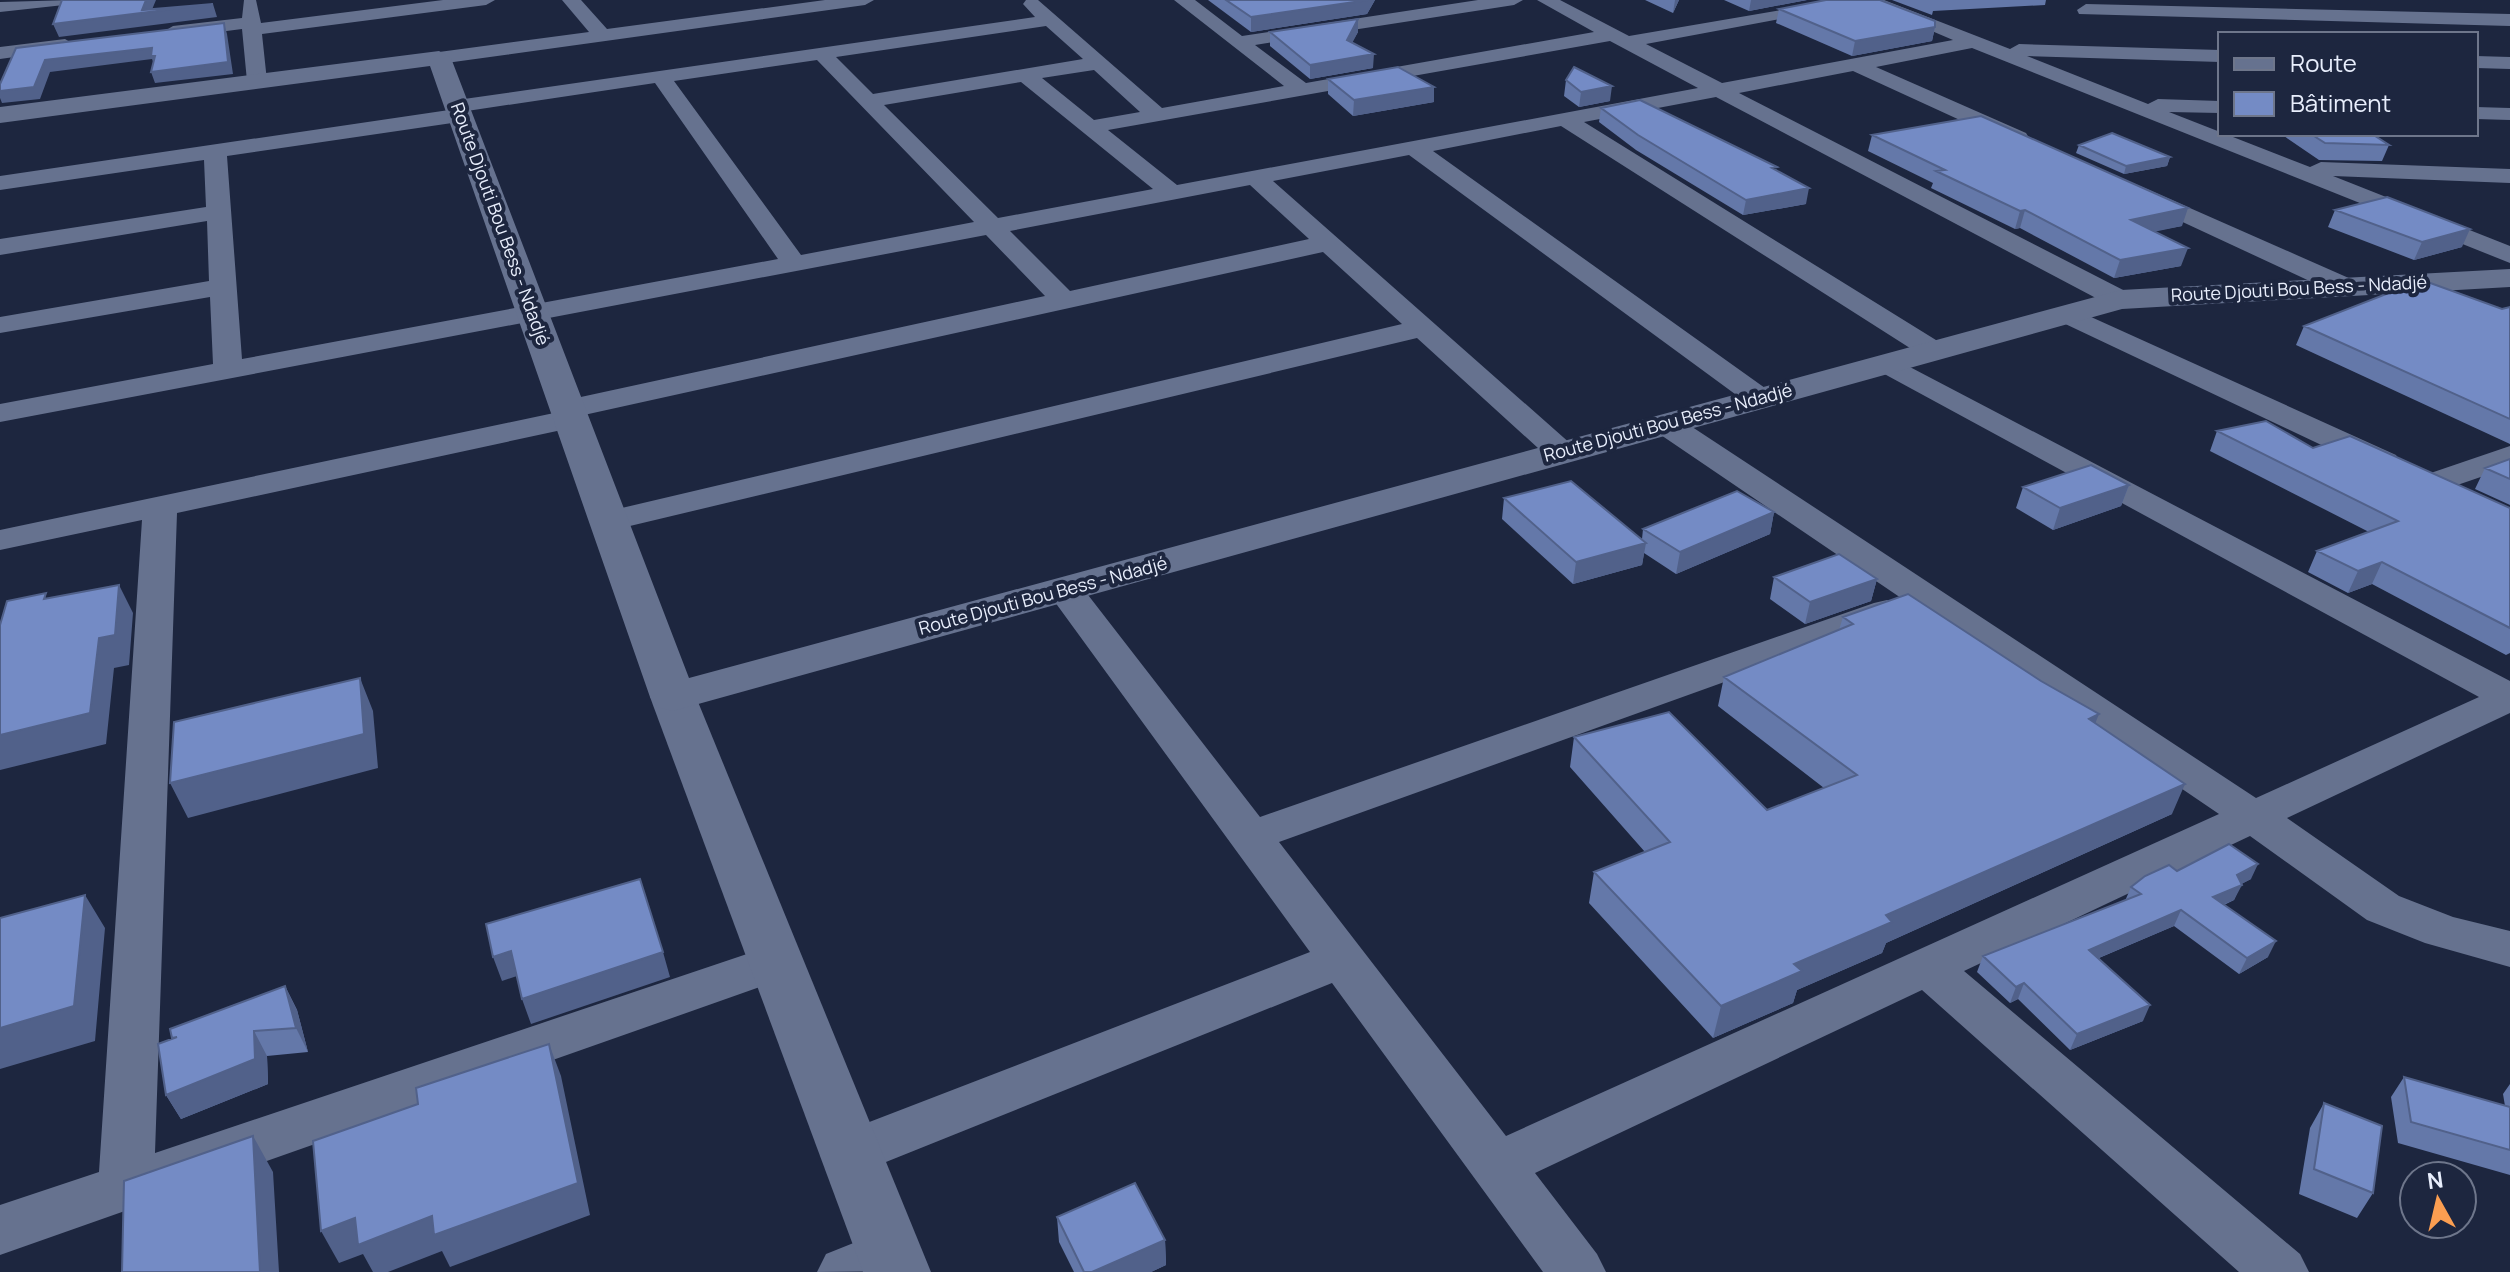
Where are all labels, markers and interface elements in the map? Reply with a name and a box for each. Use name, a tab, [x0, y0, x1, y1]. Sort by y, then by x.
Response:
legend	[2218, 32, 2478, 136]
text: Route	[2290, 46, 2357, 79]
text: Bâtiment	[2290, 86, 2391, 119]
street label: Route Djouti Bou Bess - Ndadjé	[446, 99, 556, 348]
street label: Route Djouti Bou Bess - Ndadjé	[2170, 269, 2428, 307]
street label: Route Djouti Bou Bess - Ndadjé	[1541, 377, 1795, 467]
street label: Route Djouti Bou Bess - Ndadjé	[916, 550, 1170, 640]
north arrow	[2398, 1160, 2478, 1240]
text: N	[2425, 1164, 2445, 1196]

